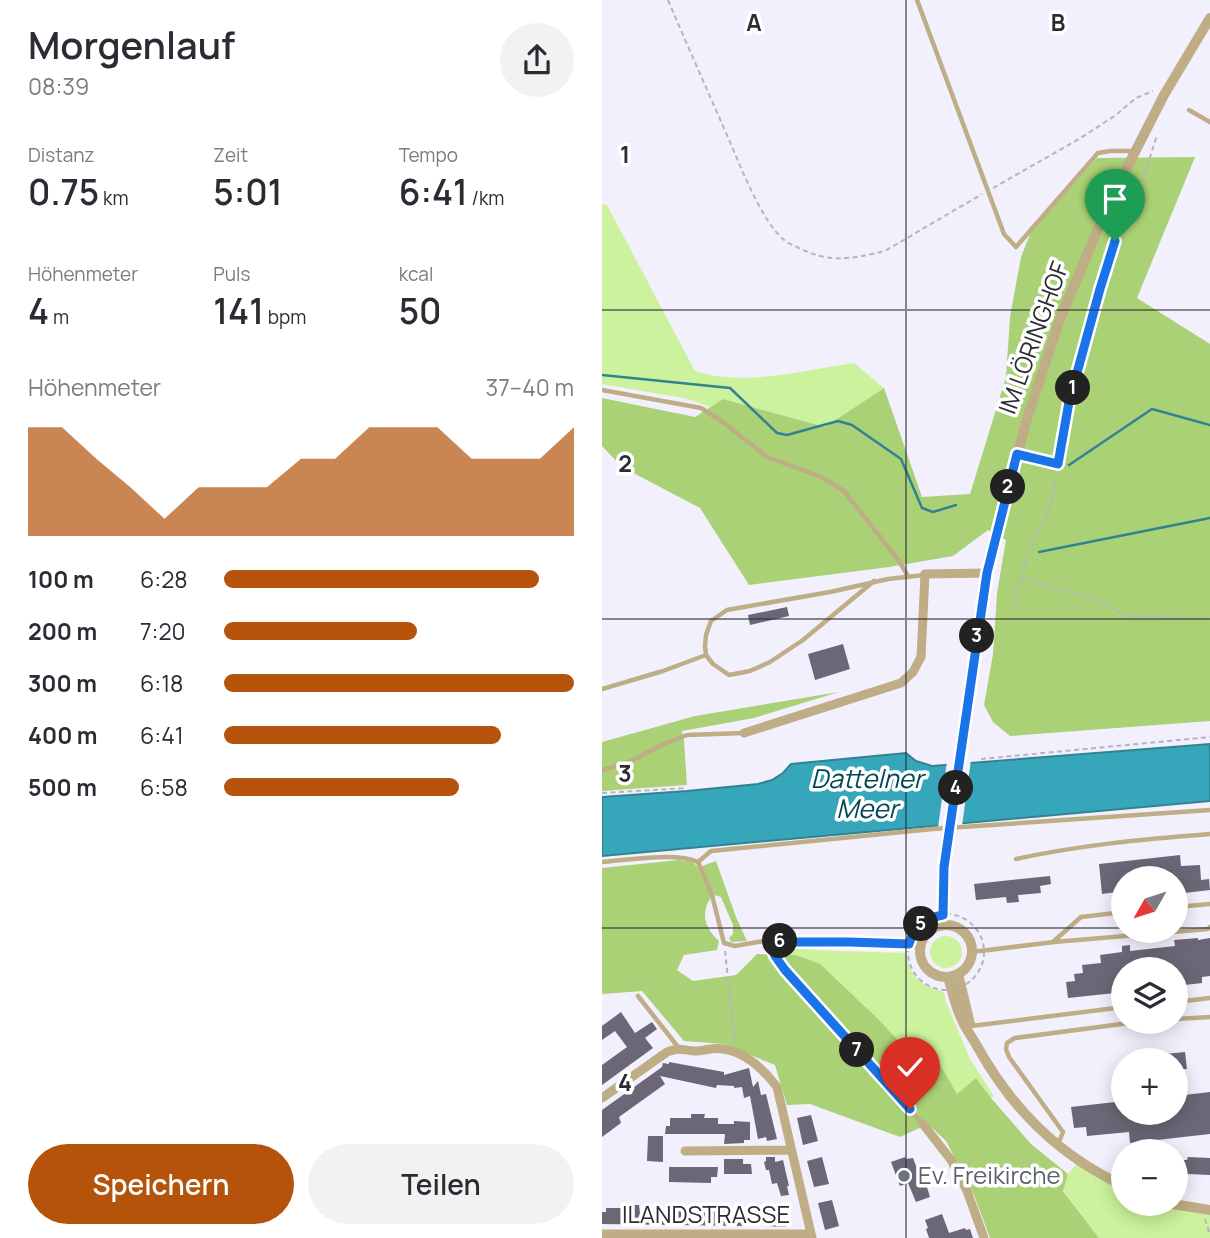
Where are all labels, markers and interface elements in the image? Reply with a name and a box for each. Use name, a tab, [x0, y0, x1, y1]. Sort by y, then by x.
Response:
text: A	[746, 6, 762, 38]
text: B	[1051, 6, 1065, 38]
text: Morgenlauf	[28, 18, 235, 70]
button: share	[500, 23, 574, 97]
text: 08:39	[28, 70, 89, 102]
text: 1	[620, 138, 630, 170]
text: Distanz	[28, 142, 95, 168]
text: Zeit	[213, 142, 248, 168]
text: Tempo	[399, 142, 458, 168]
text: 0.75	[28, 168, 99, 216]
text: 5:01	[213, 168, 282, 216]
text: 6:41	[399, 168, 468, 216]
pin	[1085, 169, 1145, 241]
icon: arrive	[1096, 180, 1134, 218]
text: km	[99, 185, 129, 211]
text: /km	[468, 185, 504, 211]
street label: IM LÖRINGHOF	[990, 257, 1075, 418]
text: Höhenmeter	[28, 261, 138, 287]
text: Puls	[213, 261, 251, 287]
text: kcal	[399, 261, 433, 287]
text: 4	[28, 287, 49, 335]
text: 141	[213, 287, 264, 335]
text: 50	[399, 287, 442, 335]
text: m	[49, 304, 69, 330]
text: bpm	[264, 304, 306, 330]
pin: 1	[1056, 370, 1091, 406]
text: Höhenmeter	[28, 371, 161, 403]
text: 37–40 m	[485, 371, 574, 403]
text: 1	[1068, 374, 1077, 400]
text: 2	[618, 447, 632, 479]
pin: 2	[990, 470, 1026, 504]
text: 2	[1002, 473, 1013, 499]
text: 100 m	[28, 563, 94, 595]
text: 6:28	[140, 563, 188, 595]
text: 200 m	[28, 615, 97, 647]
text: 7:20	[140, 615, 186, 647]
pin: 3	[960, 618, 994, 654]
text: 3	[971, 622, 982, 648]
text: 300 m	[28, 667, 97, 699]
text: 6:18	[140, 667, 183, 699]
text: 400 m	[28, 719, 98, 751]
text: 6:41	[140, 719, 184, 751]
text: 3	[618, 757, 632, 789]
water label: Dattelner Meer	[811, 760, 927, 826]
pin: 4	[938, 770, 974, 806]
text: 500 m	[28, 771, 97, 803]
text: 6:58	[140, 771, 188, 803]
text: 4	[950, 774, 961, 800]
north arrow	[1111, 866, 1188, 943]
map controls	[1111, 866, 1188, 1216]
pin: 5	[904, 906, 938, 942]
text: 5	[915, 910, 926, 936]
pin: 6	[762, 923, 798, 958]
text: 6	[774, 927, 785, 953]
button: layers	[1111, 957, 1188, 1034]
pin: 7	[840, 1032, 874, 1068]
text: 7	[851, 1036, 862, 1062]
pin	[880, 1037, 940, 1109]
icon: check	[891, 1048, 929, 1086]
button: +	[1111, 1048, 1188, 1125]
text: 4	[618, 1066, 632, 1098]
button: −	[1111, 1139, 1188, 1216]
button: Speichern	[28, 1144, 294, 1224]
button: Teilen	[308, 1144, 574, 1224]
place label: Ev. Freikirche	[918, 1158, 1060, 1191]
marker: Ev. Freikirche	[896, 1168, 912, 1184]
street label: ILANDSTRASSE	[622, 1197, 790, 1230]

